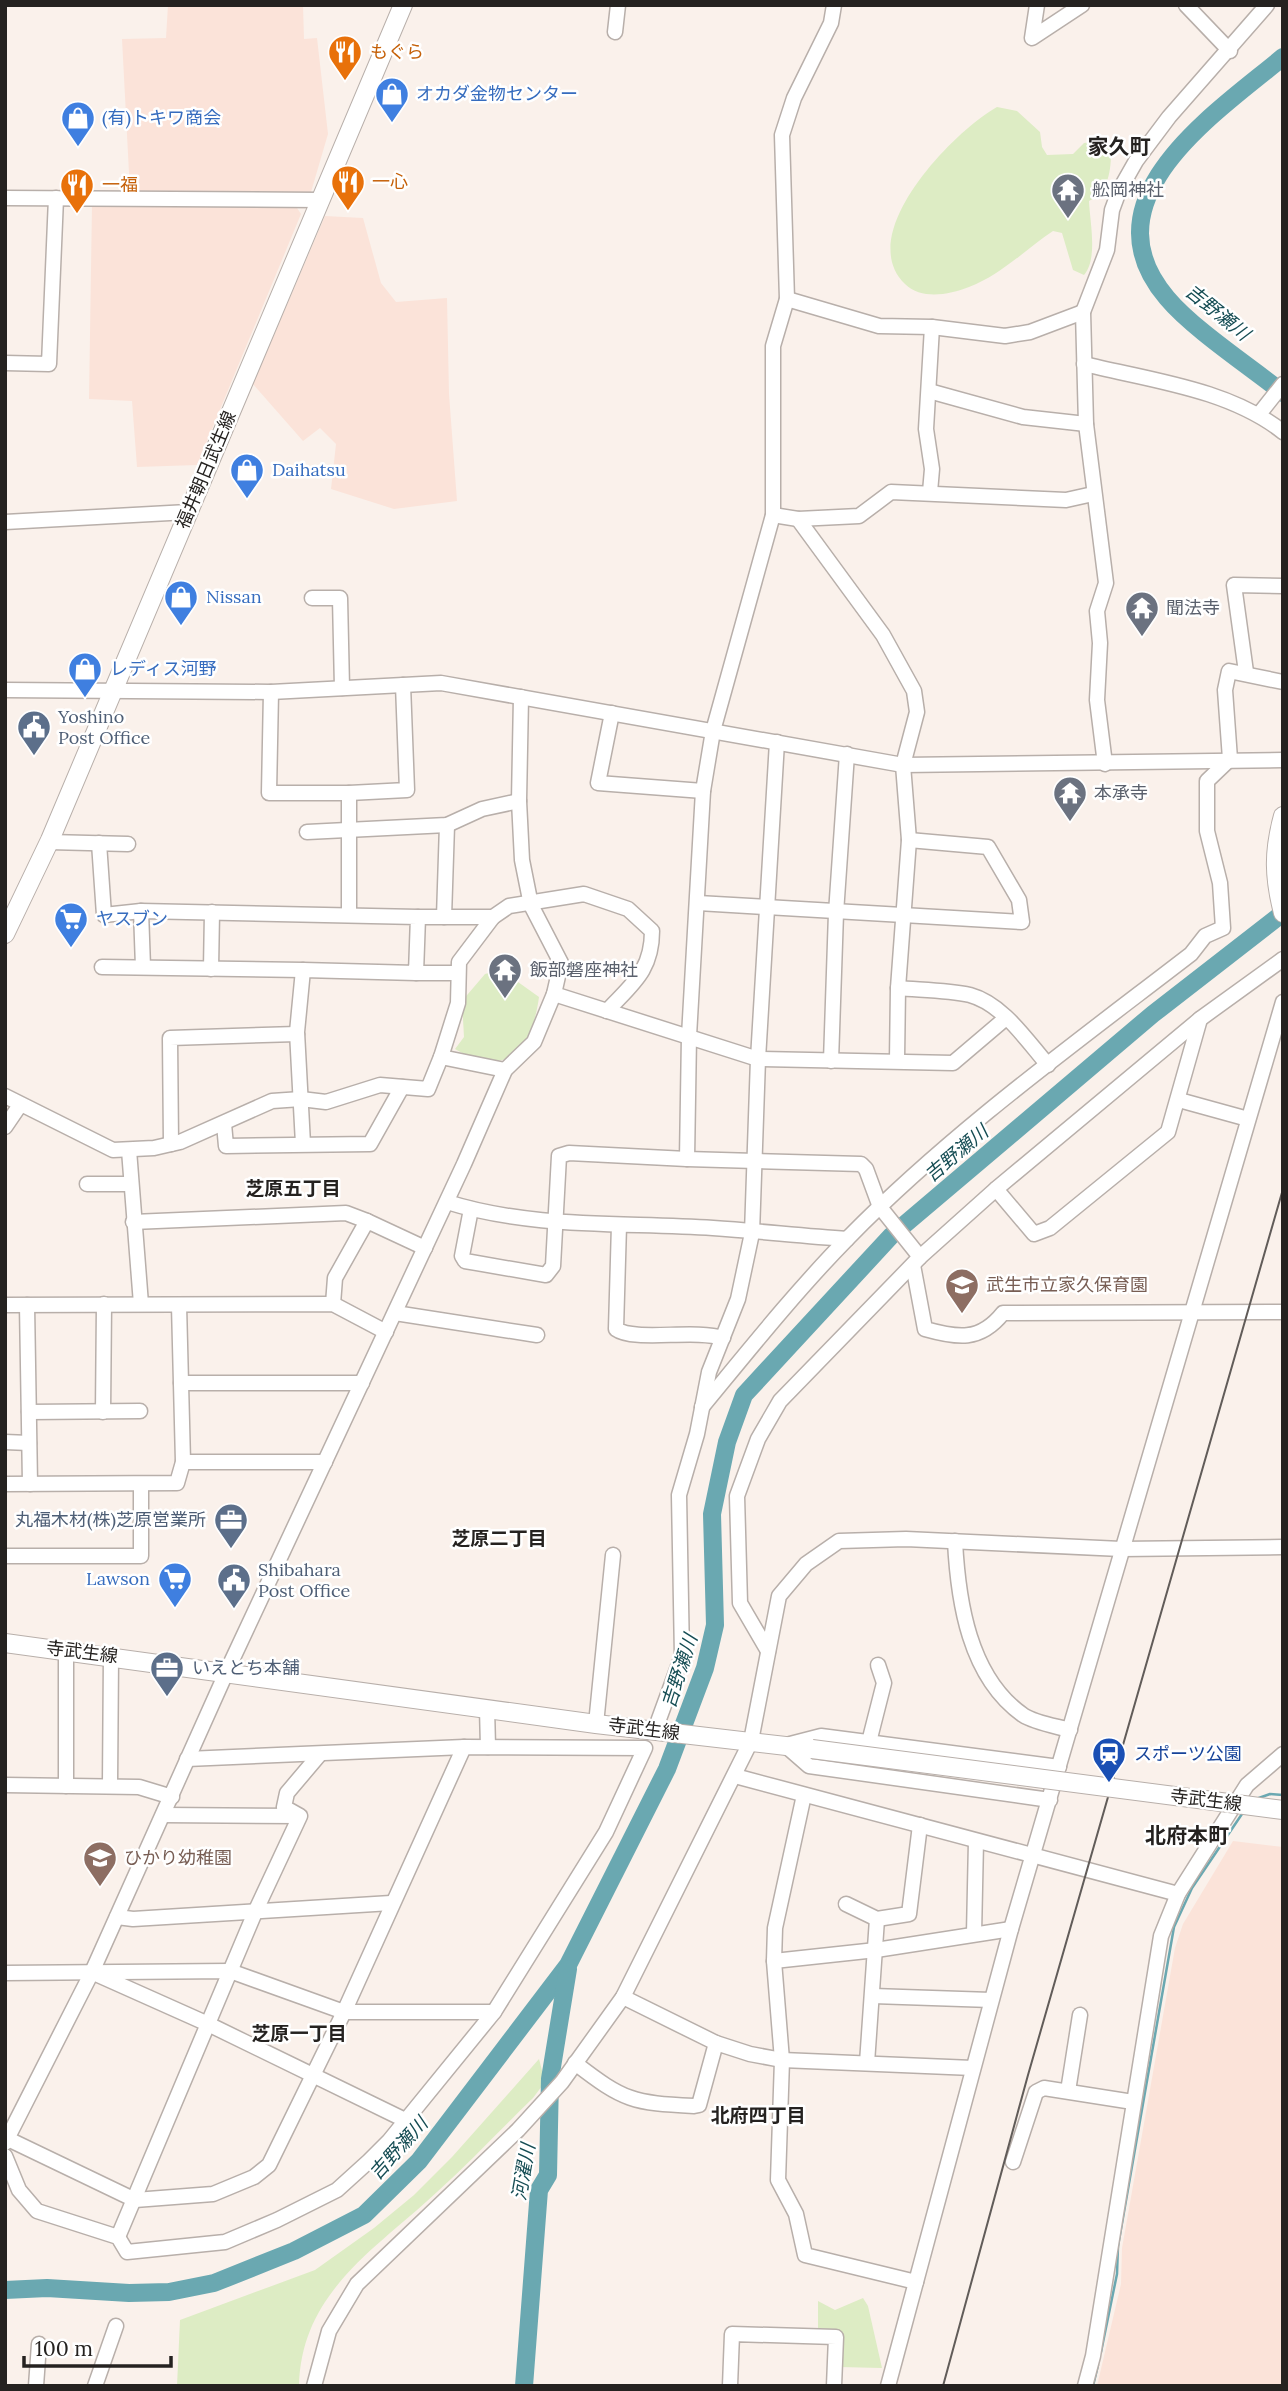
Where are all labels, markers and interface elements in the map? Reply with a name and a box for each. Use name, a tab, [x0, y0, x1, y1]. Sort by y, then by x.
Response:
restaurant icon: もぐら	[326, 33, 364, 82]
place label: もぐら	[370, 40, 424, 63]
shop icon: オカダ金物センター	[373, 75, 411, 124]
place label: オカダ金物センター	[416, 82, 578, 105]
shop icon: (有)トキワ商会	[59, 99, 97, 148]
place label: (有)トキワ商会	[102, 106, 221, 129]
district label: 家久町	[1088, 133, 1151, 160]
restaurant icon: 一心	[329, 163, 367, 212]
restaurant icon: 一福	[58, 166, 96, 215]
place label: 一心	[372, 170, 408, 193]
temple icon: 舩岡神社	[1049, 171, 1087, 220]
place label: 一福	[102, 173, 138, 196]
place label: 舩岡神社	[1092, 178, 1164, 201]
water label: 吉野瀬川	[1181, 279, 1257, 346]
street label: 福井朝日武生線	[170, 407, 241, 532]
shop icon: Daihatsu	[228, 451, 266, 500]
place label: Daihatsu	[272, 458, 346, 481]
shop icon: Nissan	[162, 578, 200, 627]
place label: Nissan	[206, 585, 262, 608]
temple icon: 聞法寺	[1123, 589, 1161, 638]
place label: 聞法寺	[1166, 596, 1220, 619]
shop icon: レディス河野	[66, 650, 104, 699]
place label: レディス河野	[110, 657, 217, 680]
place label: Yoshino Post Office	[57, 705, 151, 749]
public building icon: Yoshino Post Office	[15, 708, 53, 757]
temple icon: 本承寺	[1051, 774, 1089, 823]
place label: 本承寺	[1094, 781, 1148, 804]
supermarket icon: ヤスブン	[52, 900, 90, 949]
place label: ヤスブン	[96, 907, 168, 930]
temple icon: 飯部磐座神社	[486, 951, 524, 1000]
place label: 飯部磐座神社	[530, 958, 638, 981]
water label: 吉野瀬川	[919, 1118, 994, 1187]
district label: 芝原五丁目	[245, 1176, 341, 1200]
school or university icon: 武生市立家久保育園	[943, 1266, 981, 1315]
place label: 武生市立家久保育園	[986, 1273, 1148, 1296]
office icon: 丸福木材(株)芝原営業所	[212, 1501, 250, 1550]
place label: 丸福木材(株)芝原営業所	[15, 1508, 206, 1531]
district label: 芝原二丁目	[451, 1526, 547, 1550]
place label: Shibahara Post Office	[258, 1558, 351, 1602]
supermarket icon: Lawson	[156, 1560, 194, 1609]
public building icon: Shibahara Post Office	[215, 1561, 253, 1610]
place label: Lawson	[86, 1567, 150, 1590]
water label: 吉野瀬川	[656, 1629, 703, 1711]
street label: 寺武生線	[45, 1636, 119, 1667]
office icon: いえとち本舗	[148, 1649, 186, 1698]
place label: いえとち本舗	[192, 1656, 300, 1679]
street label: 寺武生線	[607, 1713, 681, 1744]
station icon: スポーツ公園	[1090, 1735, 1128, 1784]
place label: スポーツ公園	[1134, 1742, 1242, 1765]
street label: 寺武生線	[1169, 1784, 1243, 1815]
district label: 北府本町	[1145, 1822, 1229, 1849]
school or university icon: ひかり幼稚園	[81, 1839, 119, 1888]
place label: ひかり幼稚園	[124, 1846, 232, 1869]
district label: 芝原一丁目	[251, 2021, 347, 2045]
district label: 北府四丁目	[710, 2103, 806, 2127]
water label: 吉野瀬川	[364, 2110, 434, 2184]
water label: 河濯川	[506, 2140, 540, 2202]
scale bar	[24, 2324, 172, 2368]
text: 100 m	[35, 2335, 93, 2362]

